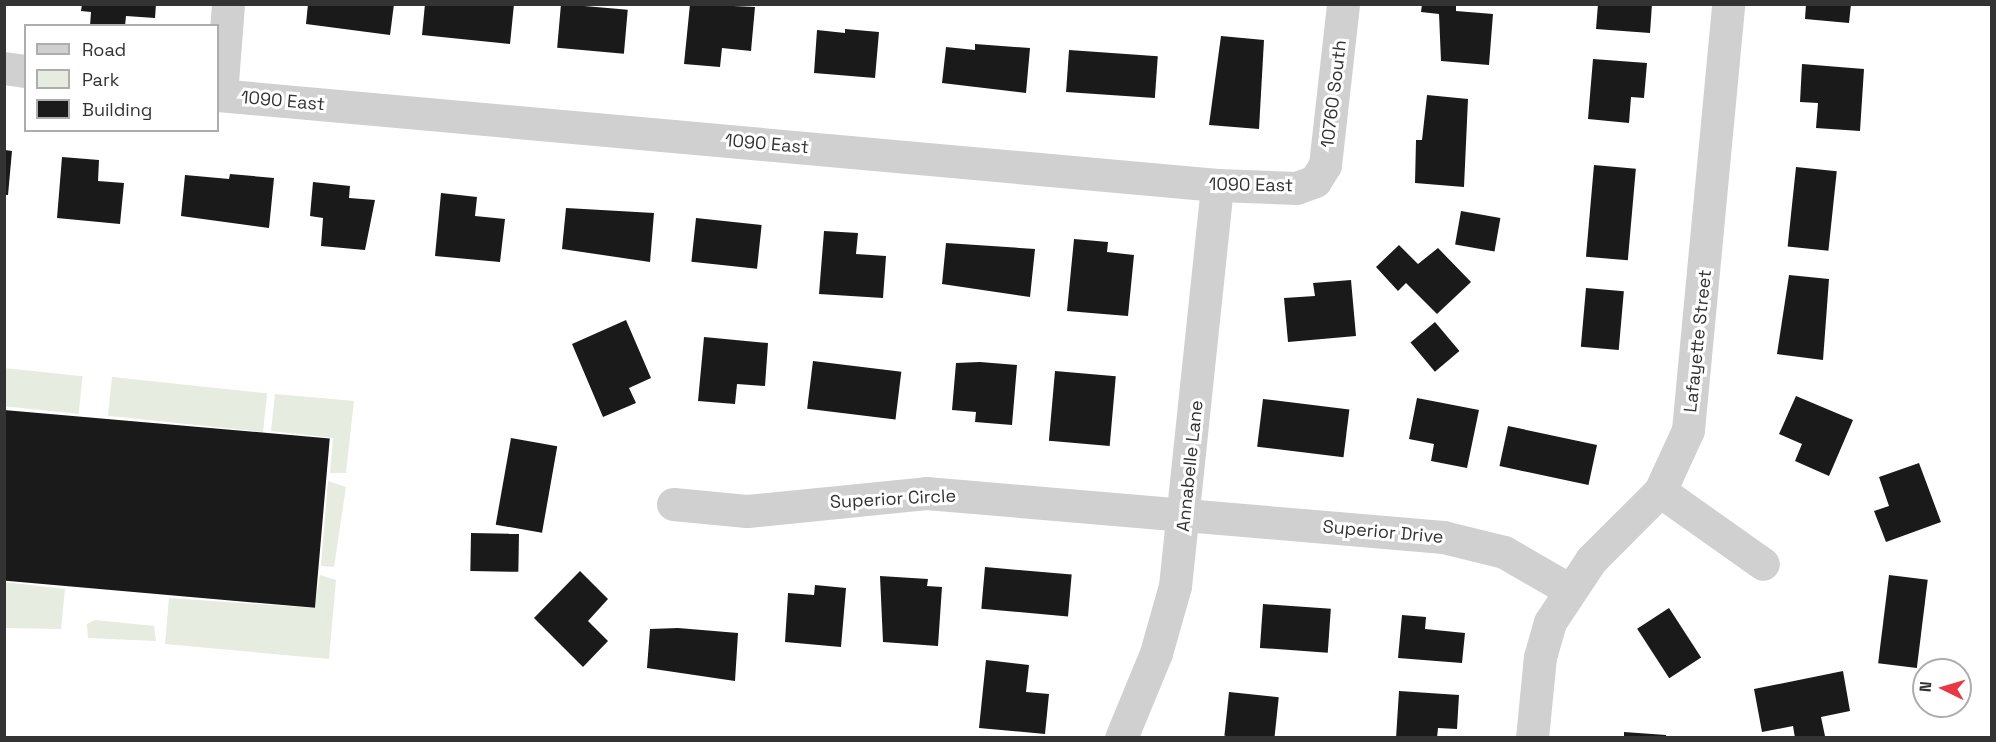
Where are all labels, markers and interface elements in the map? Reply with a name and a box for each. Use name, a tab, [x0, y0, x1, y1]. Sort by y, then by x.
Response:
legend	[24, 24, 219, 132]
text: Road	[82, 38, 126, 61]
street label: 10760 South	[1317, 39, 1351, 149]
text: Park	[82, 68, 119, 91]
street label: 1090 East	[240, 87, 326, 115]
text: Building	[82, 98, 152, 121]
street label: 1090 East	[724, 130, 810, 158]
street label: 1090 East	[1209, 173, 1293, 197]
street label: Lafayette Street	[1680, 268, 1716, 414]
street label: Annabelle Lane	[1172, 399, 1208, 533]
street label: Superior Circle	[829, 485, 957, 513]
street label: Superior Drive	[1322, 516, 1444, 548]
north arrow	[1912, 658, 1972, 718]
text: N	[1915, 680, 1936, 693]

